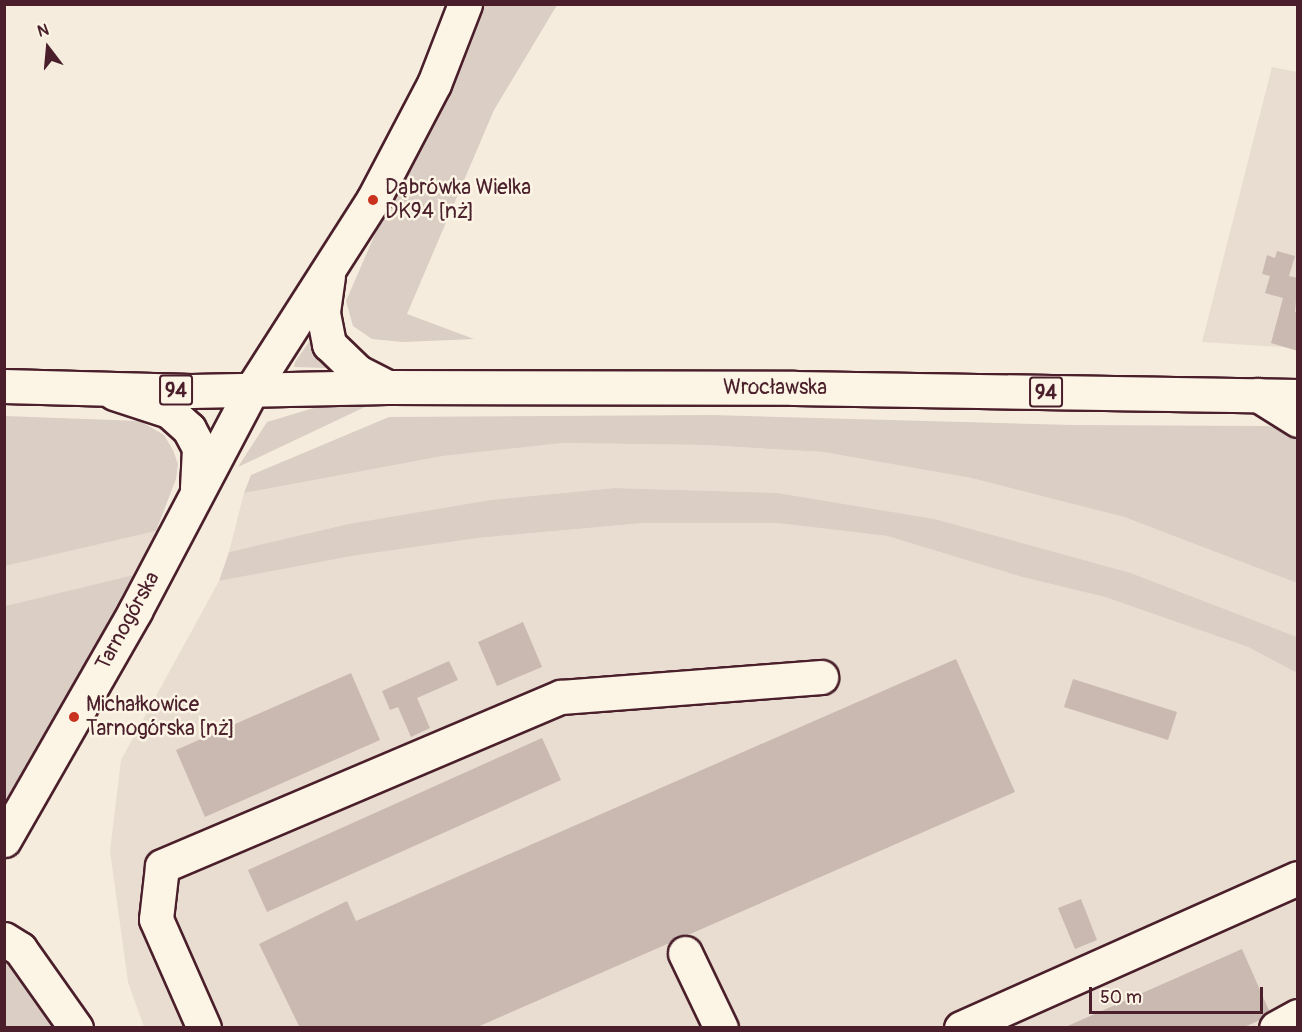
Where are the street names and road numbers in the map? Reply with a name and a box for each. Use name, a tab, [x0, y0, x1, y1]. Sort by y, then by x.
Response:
road number: 94	[158, 373, 194, 407]
street label: Wrocławska	[723, 375, 827, 401]
road number: 94	[1028, 375, 1064, 409]
street label: Tarnogórska	[91, 567, 165, 675]

